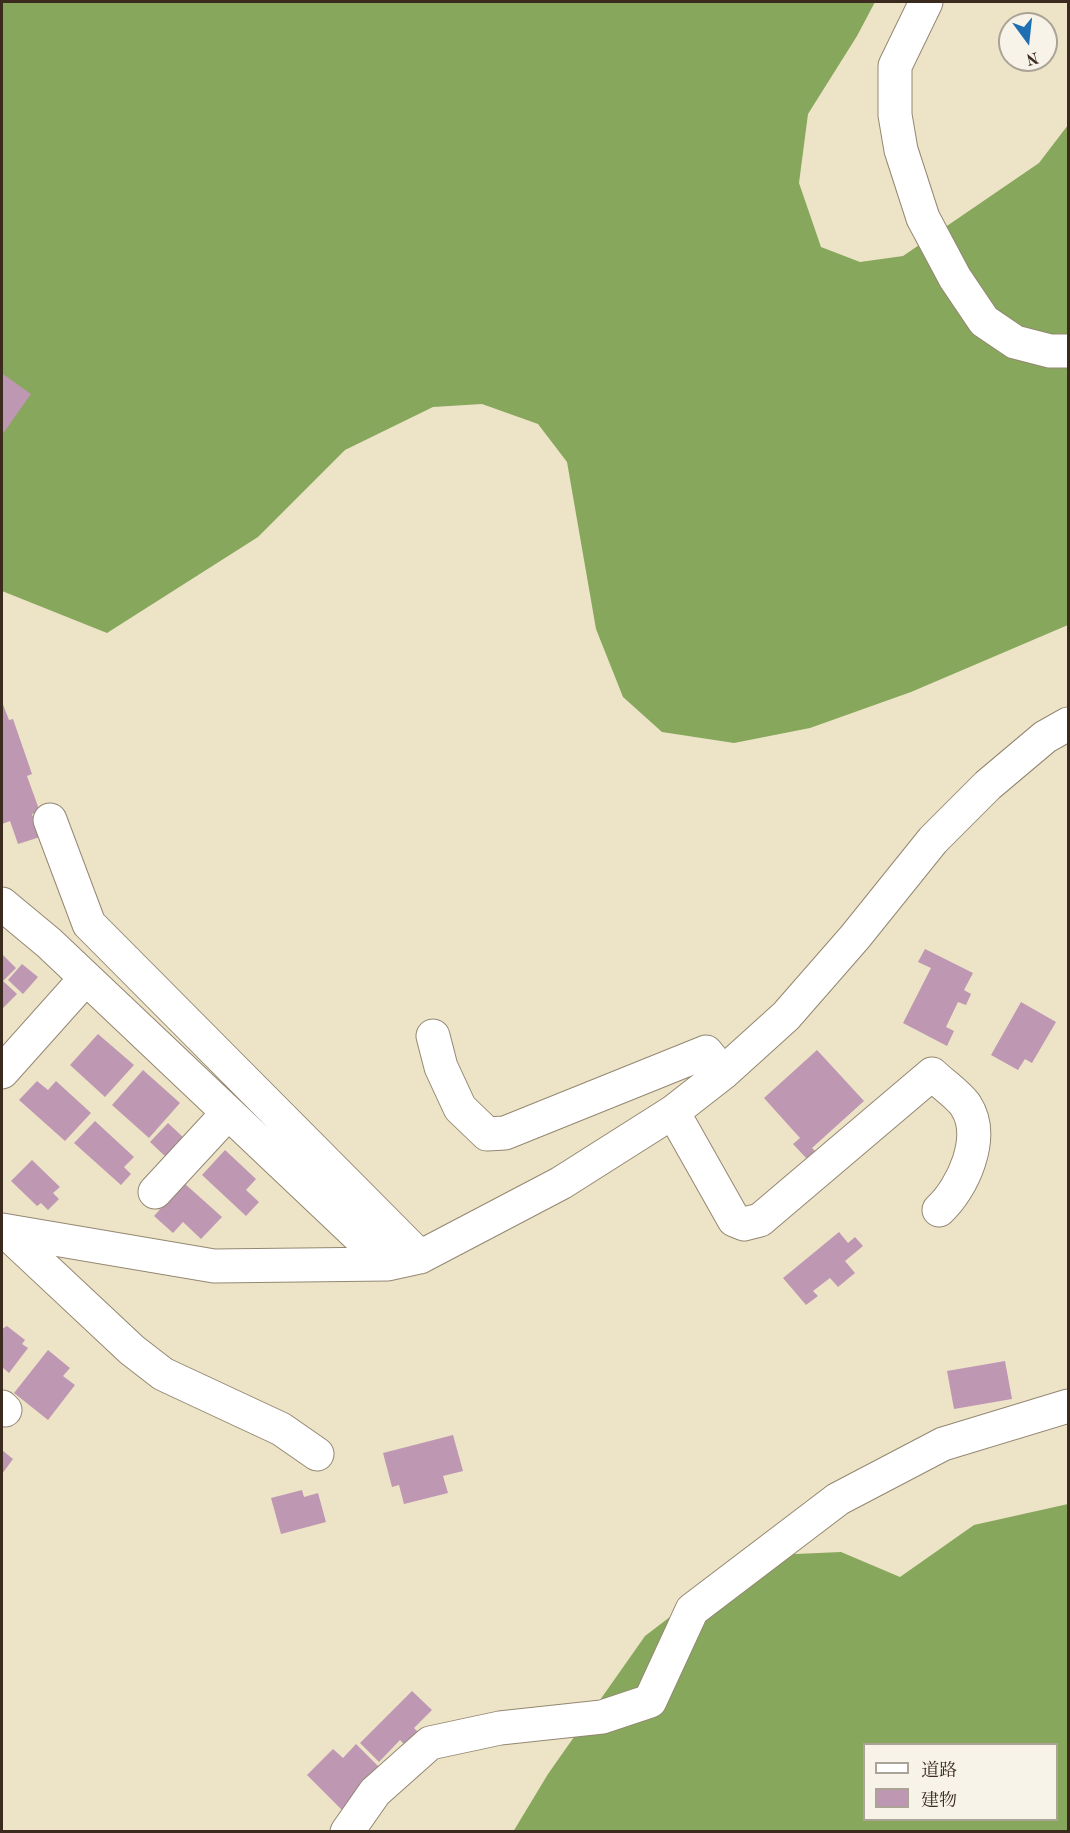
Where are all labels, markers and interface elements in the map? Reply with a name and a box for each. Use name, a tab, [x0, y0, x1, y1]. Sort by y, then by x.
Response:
north arrow	[998, 12, 1058, 72]
text: N	[1024, 48, 1040, 67]
legend	[863, 1743, 1058, 1821]
text: 道路	[921, 1762, 957, 1780]
text: 建物	[921, 1792, 957, 1810]

